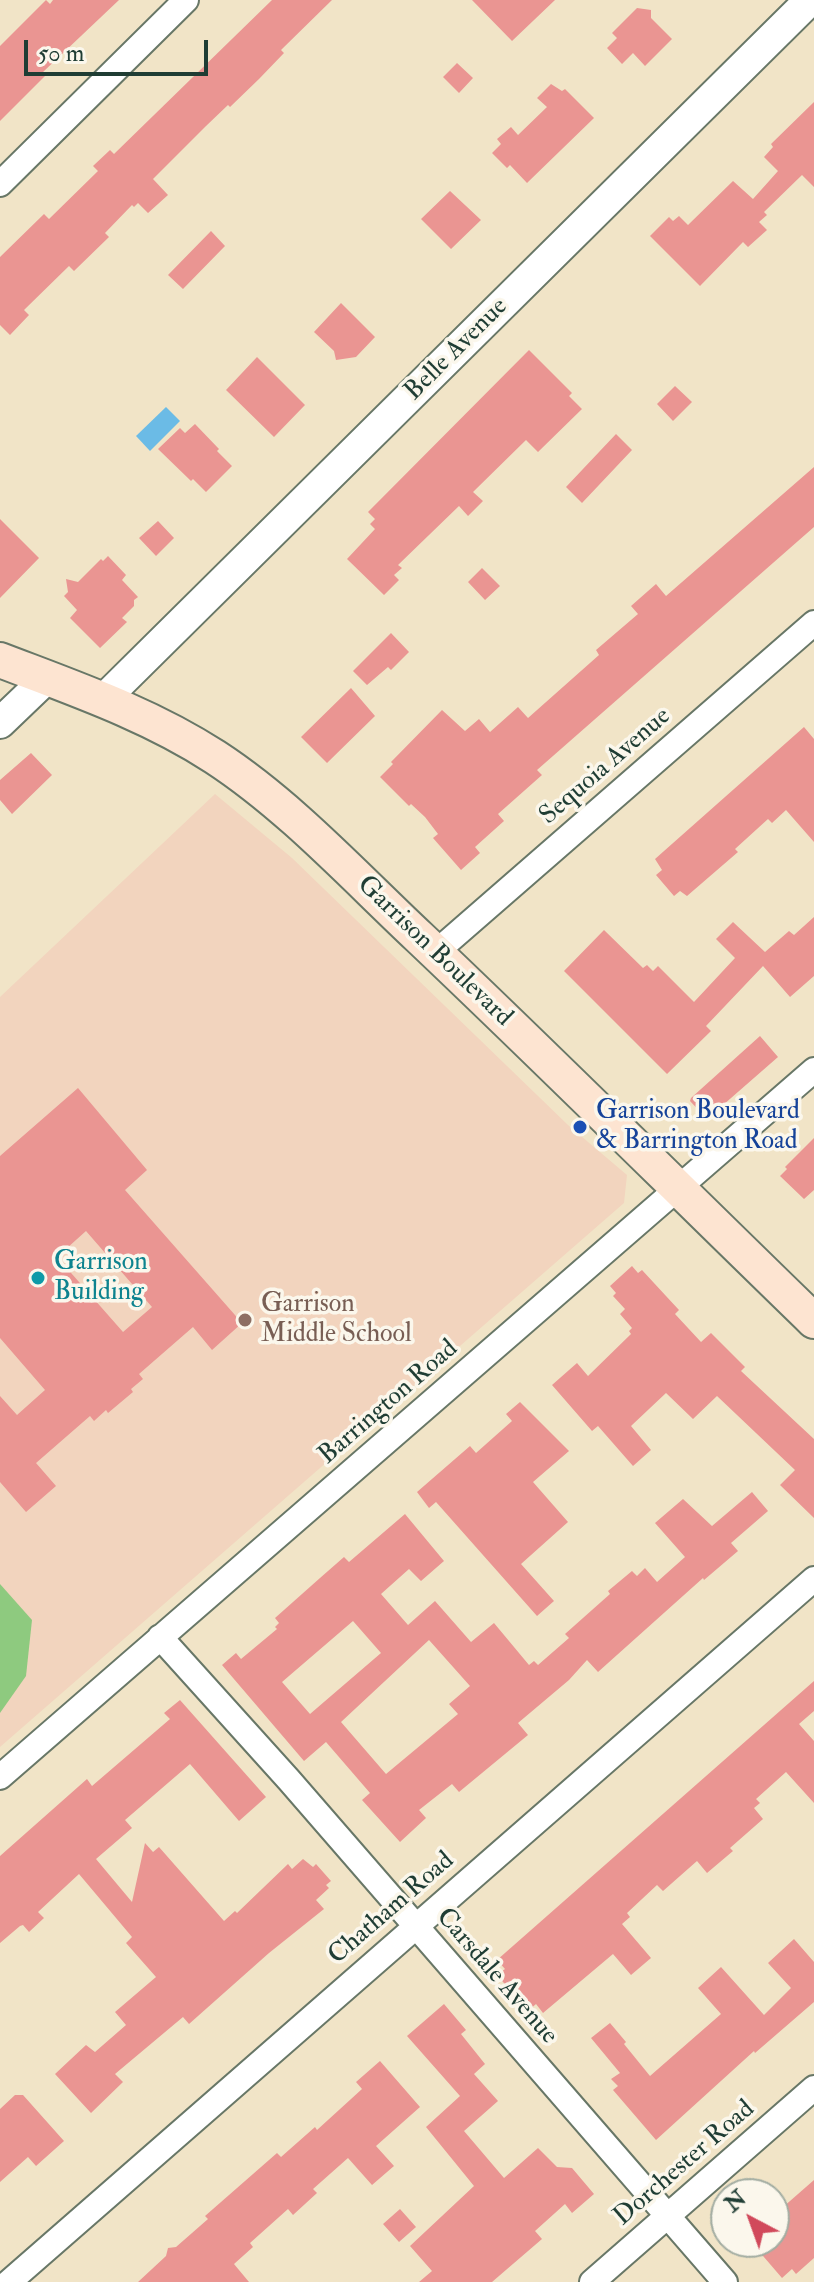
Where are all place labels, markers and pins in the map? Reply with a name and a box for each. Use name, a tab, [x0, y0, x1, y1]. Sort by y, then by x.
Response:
place label: Garrison Boulevard & Barrington Road	[596, 1096, 800, 1158]
marker: Garrison Boulevard & Barrington Road	[571, 1118, 589, 1136]
place label: Garrison Building	[54, 1247, 148, 1308]
marker: Garrison Building	[29, 1269, 47, 1287]
place label: Garrison Middle School	[261, 1289, 412, 1350]
marker: Garrison Middle School	[236, 1311, 254, 1329]

